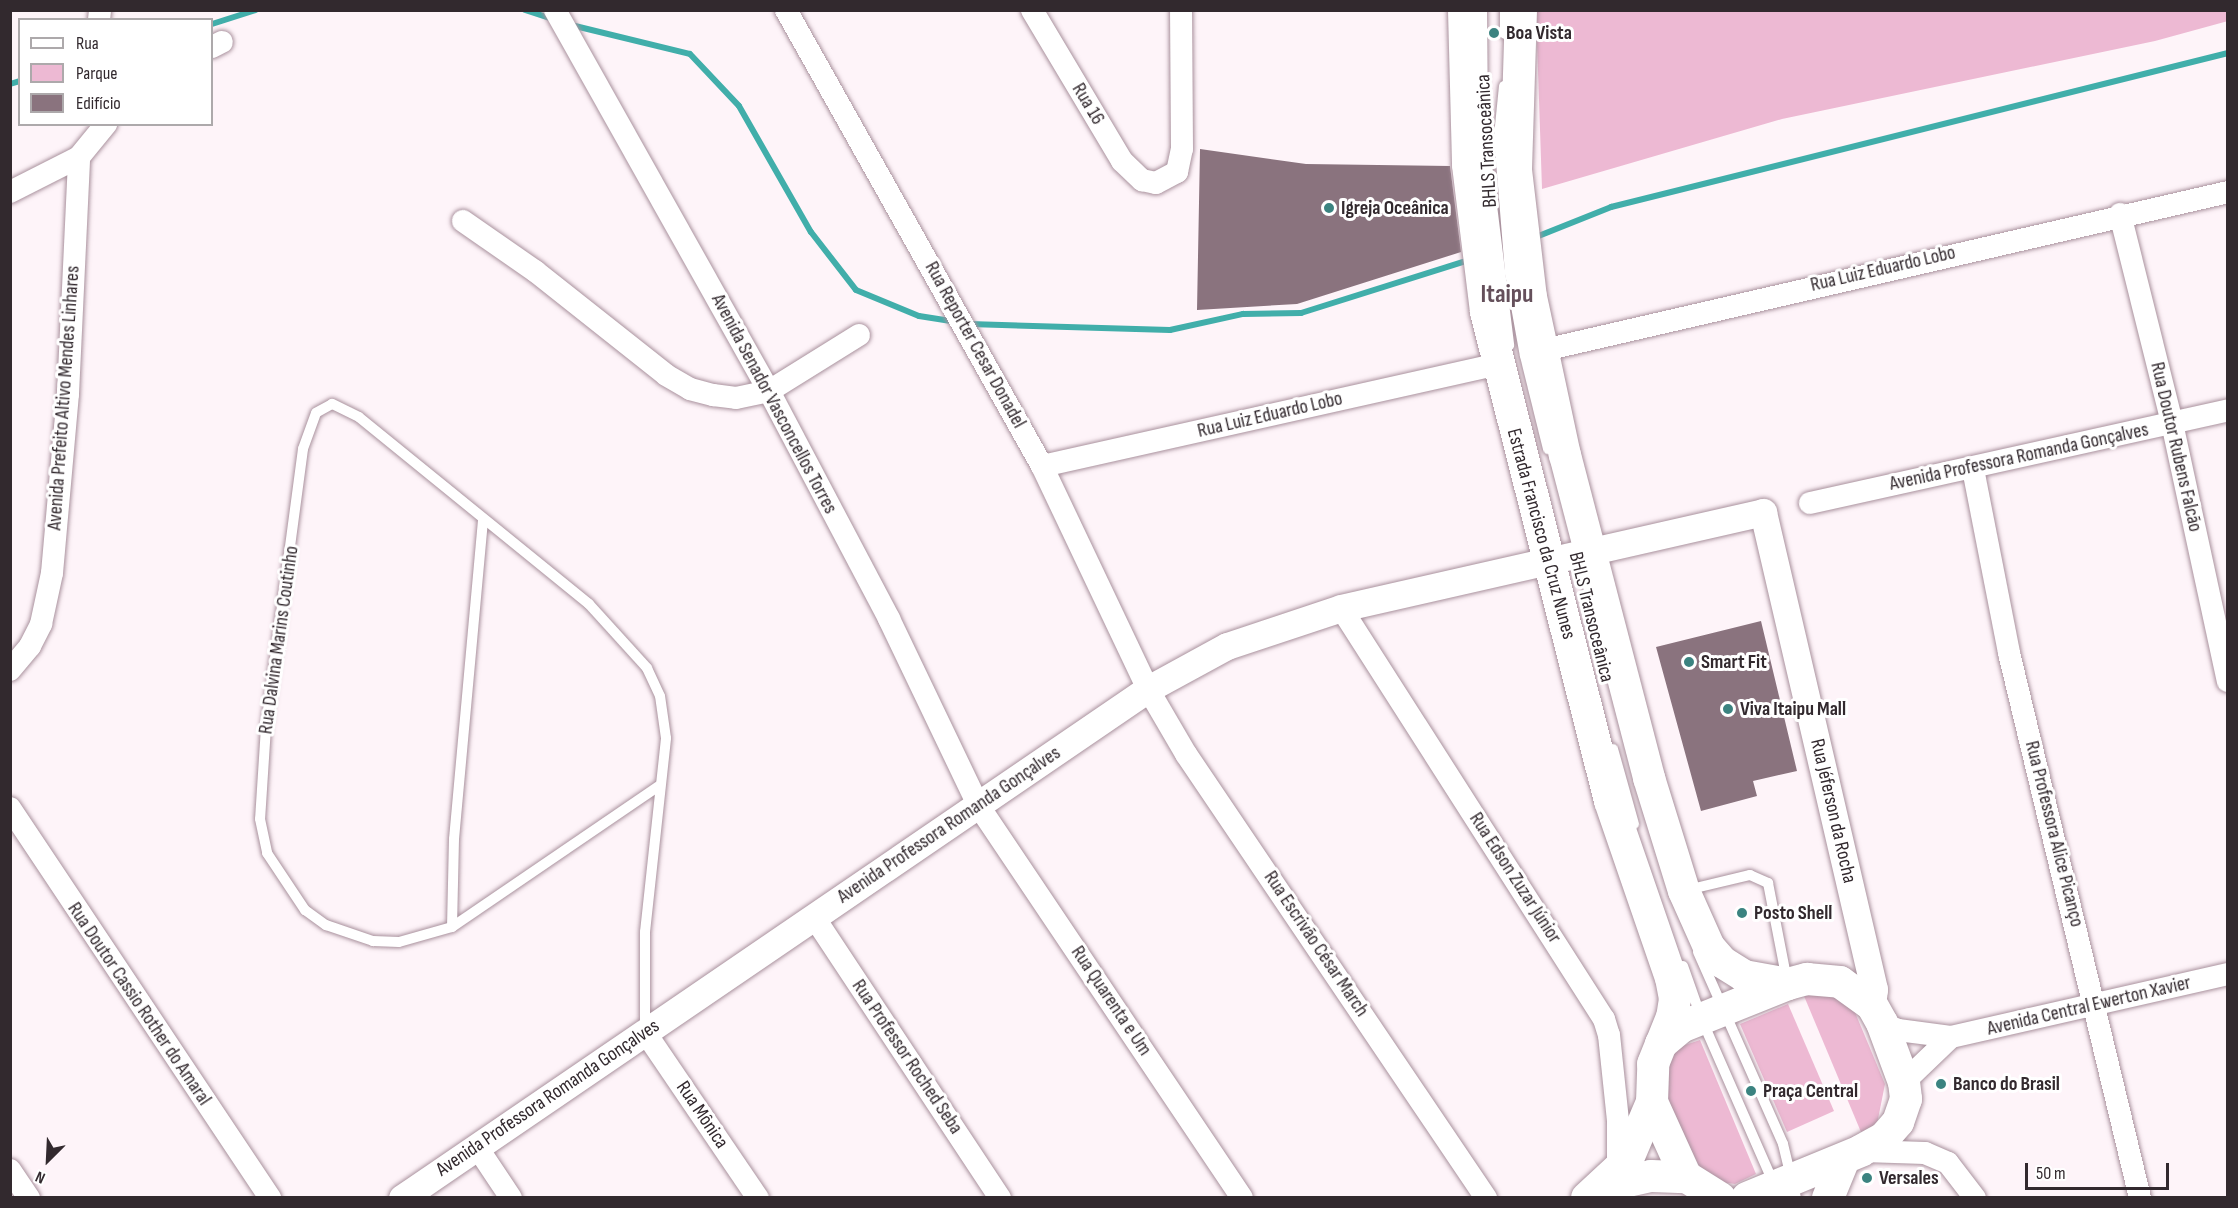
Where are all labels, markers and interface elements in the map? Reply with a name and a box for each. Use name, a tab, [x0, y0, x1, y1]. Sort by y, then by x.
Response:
legend	[18, 18, 213, 126]
place label: Boa Vista	[1506, 21, 1572, 45]
marker: Boa Vista	[1487, 26, 1501, 40]
text: Rua	[76, 33, 99, 54]
text: Parque	[76, 63, 117, 84]
street label: BHLS Transoceânica	[1472, 74, 1502, 208]
street label: Rua 16	[1066, 79, 1110, 129]
text: Edifício	[76, 93, 121, 114]
place label: Igreja Oceânica	[1341, 196, 1449, 220]
marker: Igreja Oceânica	[1322, 201, 1336, 215]
street label: Rua Luiz Eduardo Lobo	[1808, 241, 1958, 297]
street label: Rua Reporter Cesar Donadel	[919, 258, 1031, 432]
street label: Avenida Prefeito Altivo Mendes Linhares	[43, 265, 85, 531]
district label: Itaipu	[1481, 279, 1533, 311]
street label: Avenida Senador Vasconcellos Torres	[706, 290, 842, 518]
street label: Rua Doutor Rubens Falcão	[2145, 360, 2207, 534]
street label: Rua Luiz Eduardo Lobo	[1195, 387, 1345, 443]
street label: Avenida Professora Romanda Gonçalves	[1887, 418, 2151, 496]
street label: Estrada Francisco da Cruz Nunes	[1501, 426, 1581, 642]
street label: Rua Dalvina Marins Coutinho	[254, 544, 304, 736]
street label: BHLS Transoceânica	[1563, 549, 1619, 685]
place label: Smart Fit	[1701, 650, 1767, 674]
marker: Smart Fit	[1682, 655, 1696, 669]
place label: Viva Itaipu Mall	[1740, 697, 1846, 721]
marker: Viva Itaipu Mall	[1721, 702, 1735, 716]
street label: Rua Jéferson da Rocha	[1805, 736, 1861, 886]
street label: Rua Professora Alice Picanço	[2019, 738, 2089, 930]
street label: Avenida Professora Romanda Gonçalves	[833, 741, 1065, 909]
street label: Rua Edson Zuzar Júnior	[1464, 808, 1566, 948]
street label: Rua Escrivão César March	[1258, 867, 1374, 1021]
street label: Rua Doutor Cassio Rother do Amaral	[62, 898, 216, 1110]
place label: Posto Shell	[1754, 901, 1832, 925]
marker: Posto Shell	[1735, 906, 1749, 920]
street label: Rua Quarenta e Um	[1065, 941, 1157, 1061]
street label: Avenida Central Ewerton Xavier	[1985, 971, 2193, 1041]
street label: Rua Professor Roched Seba	[846, 975, 968, 1139]
street label: Avenida Professora Romanda Gonçalves	[432, 1014, 664, 1182]
place label: Banco do Brasil	[1953, 1072, 2060, 1096]
street label: Rua Mônica	[671, 1077, 733, 1153]
marker: Banco do Brasil	[1934, 1077, 1948, 1091]
place label: Praça Central	[1763, 1079, 1858, 1103]
marker: Praça Central	[1744, 1084, 1758, 1098]
north arrow	[18, 1130, 78, 1190]
scale bar	[2028, 1151, 2172, 1189]
text: 50 m	[2036, 1163, 2066, 1184]
text: N	[33, 1166, 48, 1187]
place label: Versales	[1879, 1166, 1939, 1190]
marker: Versales	[1860, 1171, 1874, 1185]

